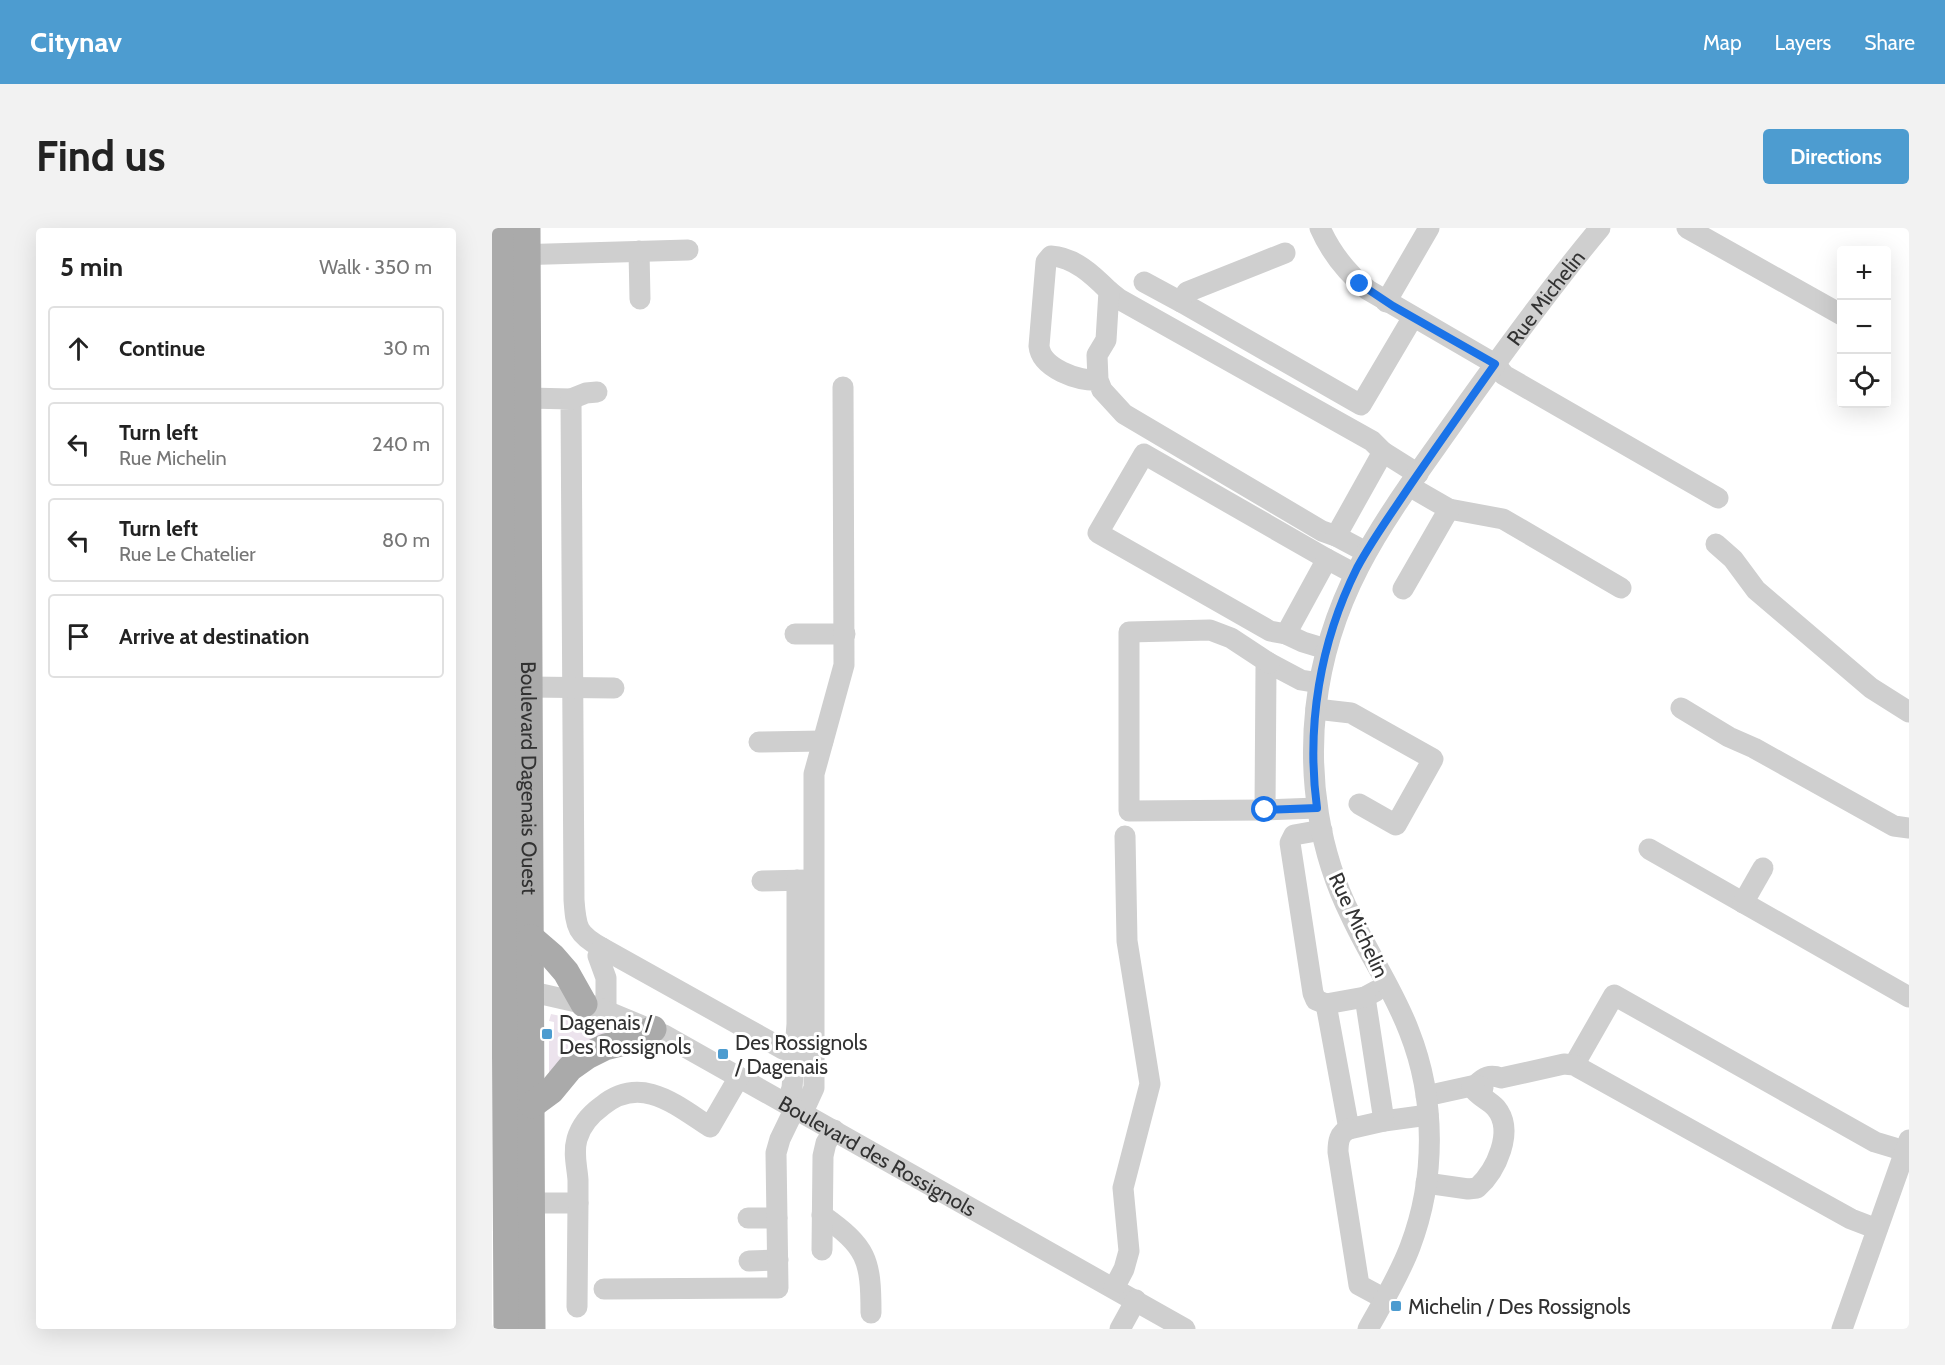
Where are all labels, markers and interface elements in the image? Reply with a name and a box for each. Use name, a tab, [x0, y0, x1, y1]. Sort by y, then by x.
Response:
text: Citynav	[30, 25, 122, 59]
text: Map	[1703, 30, 1742, 55]
text: Layers	[1775, 30, 1831, 55]
text: Share	[1864, 30, 1915, 55]
button: Directions	[1763, 129, 1909, 184]
text: Find us	[36, 130, 165, 182]
street label: Rue Michelin	[1501, 245, 1590, 350]
map controls	[1837, 246, 1891, 408]
button: +	[1837, 246, 1891, 300]
text: 5 min	[60, 251, 123, 283]
text: Walk · 350 m	[319, 255, 432, 279]
route end	[1346, 270, 1372, 296]
button: −	[1837, 300, 1891, 354]
icon: ahead	[62, 332, 95, 365]
text: Continue	[119, 335, 205, 362]
text: 30 m	[383, 336, 430, 360]
button: locate	[1837, 354, 1891, 408]
text: Turn left	[119, 419, 198, 446]
icon: left	[62, 428, 95, 461]
text: 240 m	[372, 432, 430, 456]
text: Rue Michelin	[119, 446, 227, 470]
text: Turn left	[119, 515, 198, 542]
icon: left	[62, 524, 95, 557]
text: 80 m	[382, 528, 430, 552]
text: Rue Le Chatelier	[119, 542, 256, 566]
icon: arrive	[62, 620, 95, 653]
text: Arrive at destination	[119, 623, 309, 650]
street label: Boulevard Dagenais Ouest	[516, 661, 543, 895]
route start	[1251, 796, 1277, 822]
street label: Rue Michelin	[1324, 869, 1394, 981]
place label: Dagenais / Des Rossignols	[559, 1010, 692, 1059]
marker: Dagenais / Des Rossignols	[540, 1027, 554, 1041]
place label: Des Rossignols / Dagenais	[734, 1030, 868, 1079]
marker: Des Rossignols / Dagenais	[716, 1047, 730, 1061]
street label: Boulevard des Rossignols	[774, 1090, 981, 1221]
place label: Michelin / Des Rossignols	[1408, 1294, 1631, 1319]
marker: Michelin / Des Rossignols	[1389, 1299, 1403, 1313]

